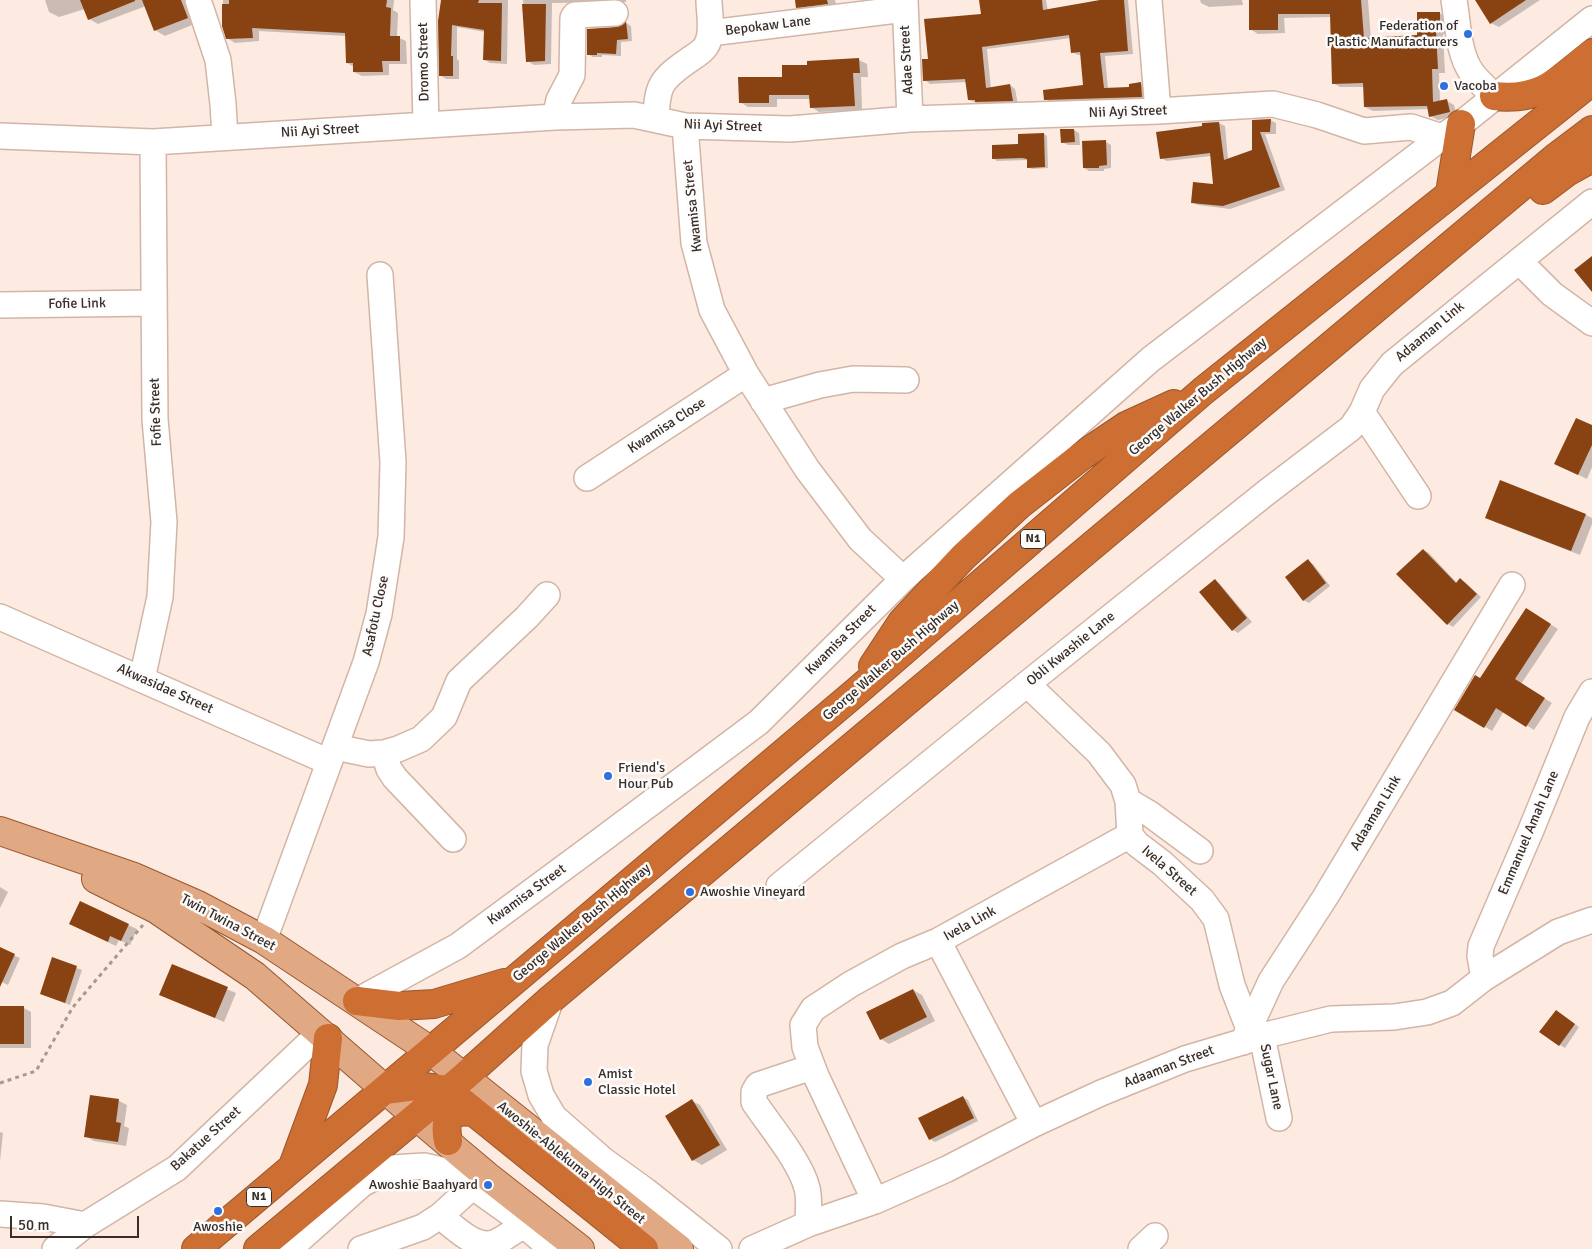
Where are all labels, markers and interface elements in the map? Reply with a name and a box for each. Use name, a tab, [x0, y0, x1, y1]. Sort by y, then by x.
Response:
street label: Bepokaw Lane	[724, 12, 812, 40]
place label: Federation of Plastic Manufacturers	[1326, 18, 1458, 50]
street label: Dromo Street	[415, 22, 433, 102]
street label: Adae Street	[897, 25, 917, 95]
marker: Federation of Plastic Manufacturers	[1462, 28, 1474, 40]
place label: Vacoba	[1454, 78, 1497, 94]
marker: Vacoba	[1438, 80, 1450, 92]
street label: Nii Ayi Street	[1088, 102, 1168, 122]
street label: Nii Ayi Street	[683, 116, 763, 136]
street label: Nii Ayi Street	[280, 121, 360, 141]
street label: Kwamisa Street	[680, 159, 706, 253]
street label: Fofie Link	[48, 295, 106, 313]
street label: Adaaman Link	[1392, 298, 1468, 366]
street label: George Walker Bush Highway	[1126, 334, 1270, 460]
street label: Fofie Street	[146, 377, 166, 447]
street label: Kwamisa Close	[625, 395, 709, 457]
road number: N1	[1020, 530, 1046, 548]
street label: Asafotu Close	[359, 574, 393, 658]
street label: George Walker Bush Highway	[820, 597, 962, 725]
street label: Kwamisa Street	[802, 601, 880, 679]
street label: Obli Kwashie Lane	[1023, 608, 1119, 690]
street label: Akwasidae Street	[114, 660, 216, 718]
place label: Friend's Hour Pub	[618, 760, 673, 792]
street label: Emmanuel Amah Lane	[1495, 768, 1563, 898]
marker: Friend's Hour Pub	[602, 770, 614, 782]
street label: Adaaman Link	[1347, 772, 1405, 854]
street label: Ivela Street	[1138, 842, 1200, 900]
street label: George Walker Bush Highway	[510, 860, 654, 986]
street label: Kwamisa Street	[485, 861, 569, 929]
place label: Awoshie Vineyard	[700, 884, 805, 900]
marker: Awoshie Vineyard	[684, 886, 696, 898]
street label: Twin Twina Street	[178, 891, 278, 955]
street label: Ivela Link	[941, 903, 999, 945]
street label: Adaaman Street	[1121, 1042, 1217, 1092]
street label: Sugar Lane	[1256, 1042, 1286, 1112]
place label: Amist Classic Hotel	[598, 1066, 676, 1098]
marker: Amist Classic Hotel	[582, 1076, 594, 1088]
street label: Awoshie-Ablekuma High Street	[494, 1098, 648, 1228]
street label: Bakatue Street	[167, 1103, 245, 1175]
place label: Awoshie Baahyard	[369, 1177, 478, 1193]
marker: Awoshie Baahyard	[482, 1179, 494, 1191]
road number: N1	[246, 1188, 272, 1206]
marker: Awoshie	[212, 1205, 224, 1217]
scale bar	[12, 1206, 141, 1238]
text: 50 m	[18, 1216, 49, 1234]
place label: Awoshie	[193, 1219, 243, 1235]

